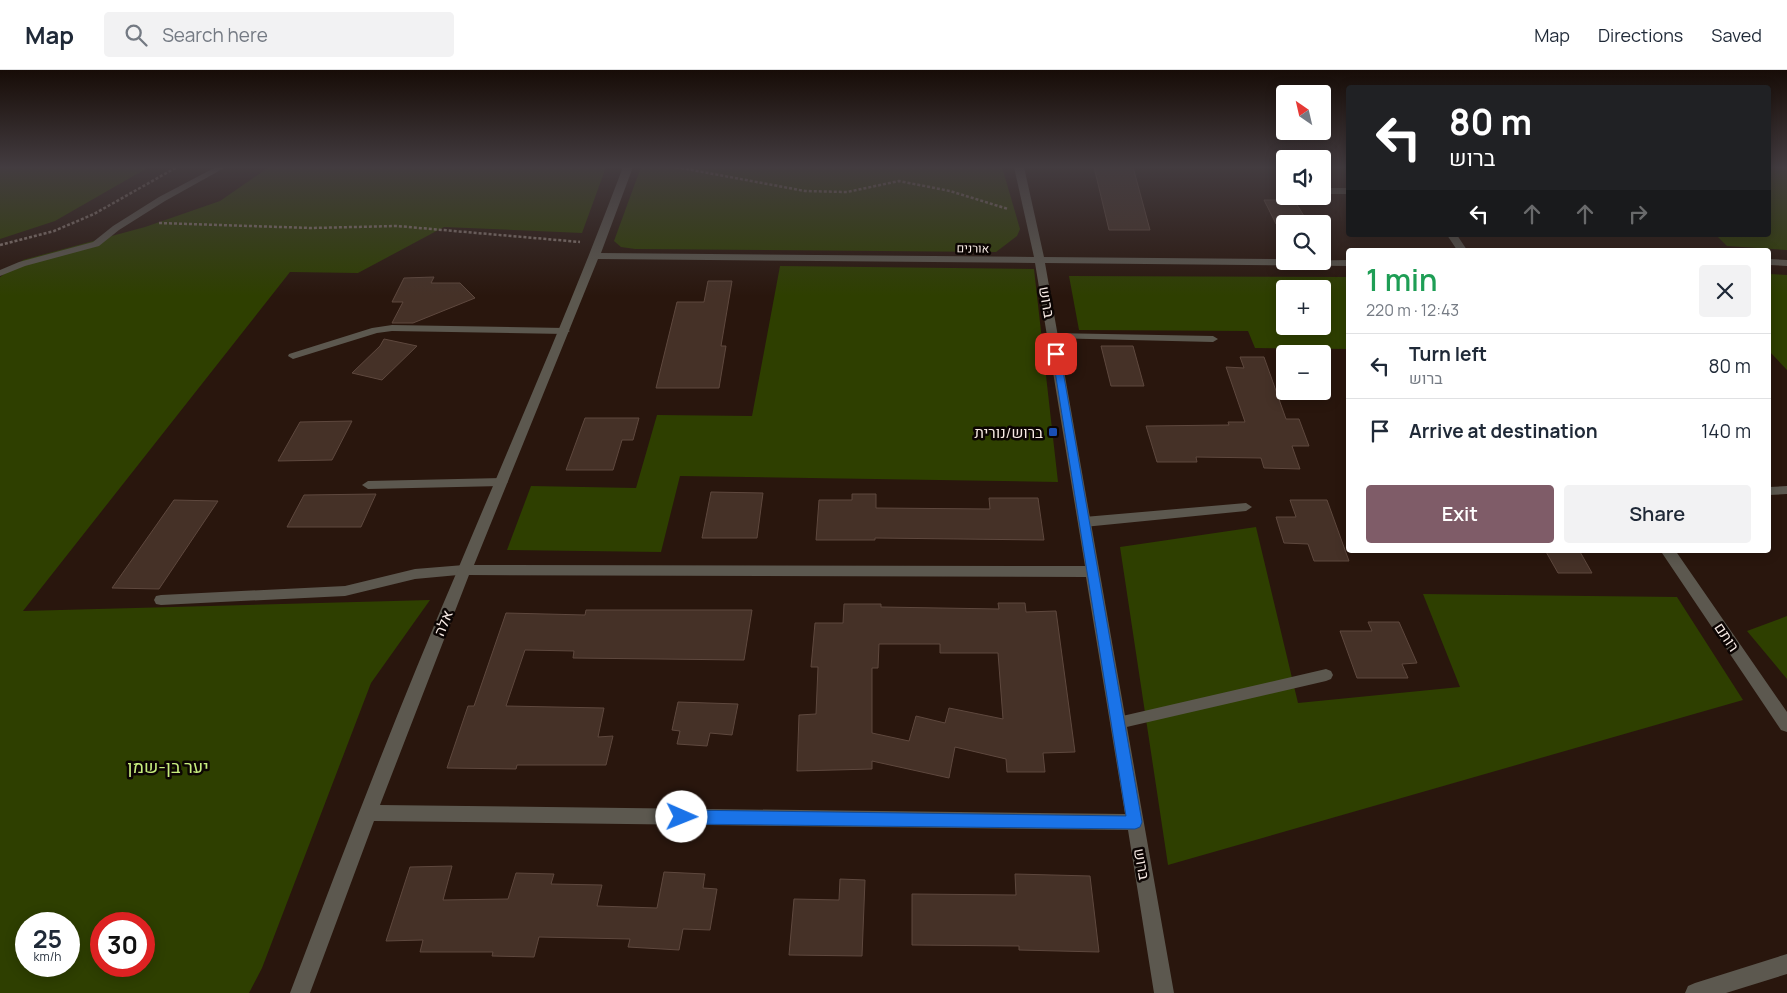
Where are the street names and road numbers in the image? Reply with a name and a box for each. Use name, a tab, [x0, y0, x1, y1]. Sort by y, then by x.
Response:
street label: אורנים	[956, 239, 990, 257]
street label: ברוש	[1034, 285, 1060, 319]
street label: אלה	[428, 607, 458, 639]
street label: רותם	[1710, 618, 1744, 656]
street label: ברוש	[1129, 847, 1155, 881]

